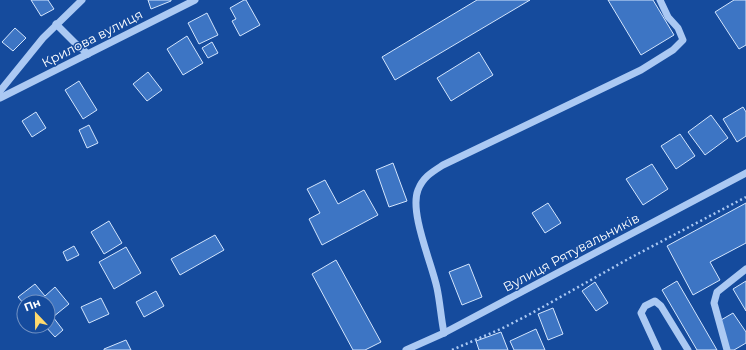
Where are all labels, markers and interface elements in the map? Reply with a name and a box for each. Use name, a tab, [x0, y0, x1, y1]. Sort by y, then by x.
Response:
street label: Крилова вулиця	[39, 6, 145, 70]
street label: Вулиця Рятувальників	[500, 209, 642, 295]
north arrow	[16, 294, 56, 334]
text: Пн	[22, 295, 43, 314]

